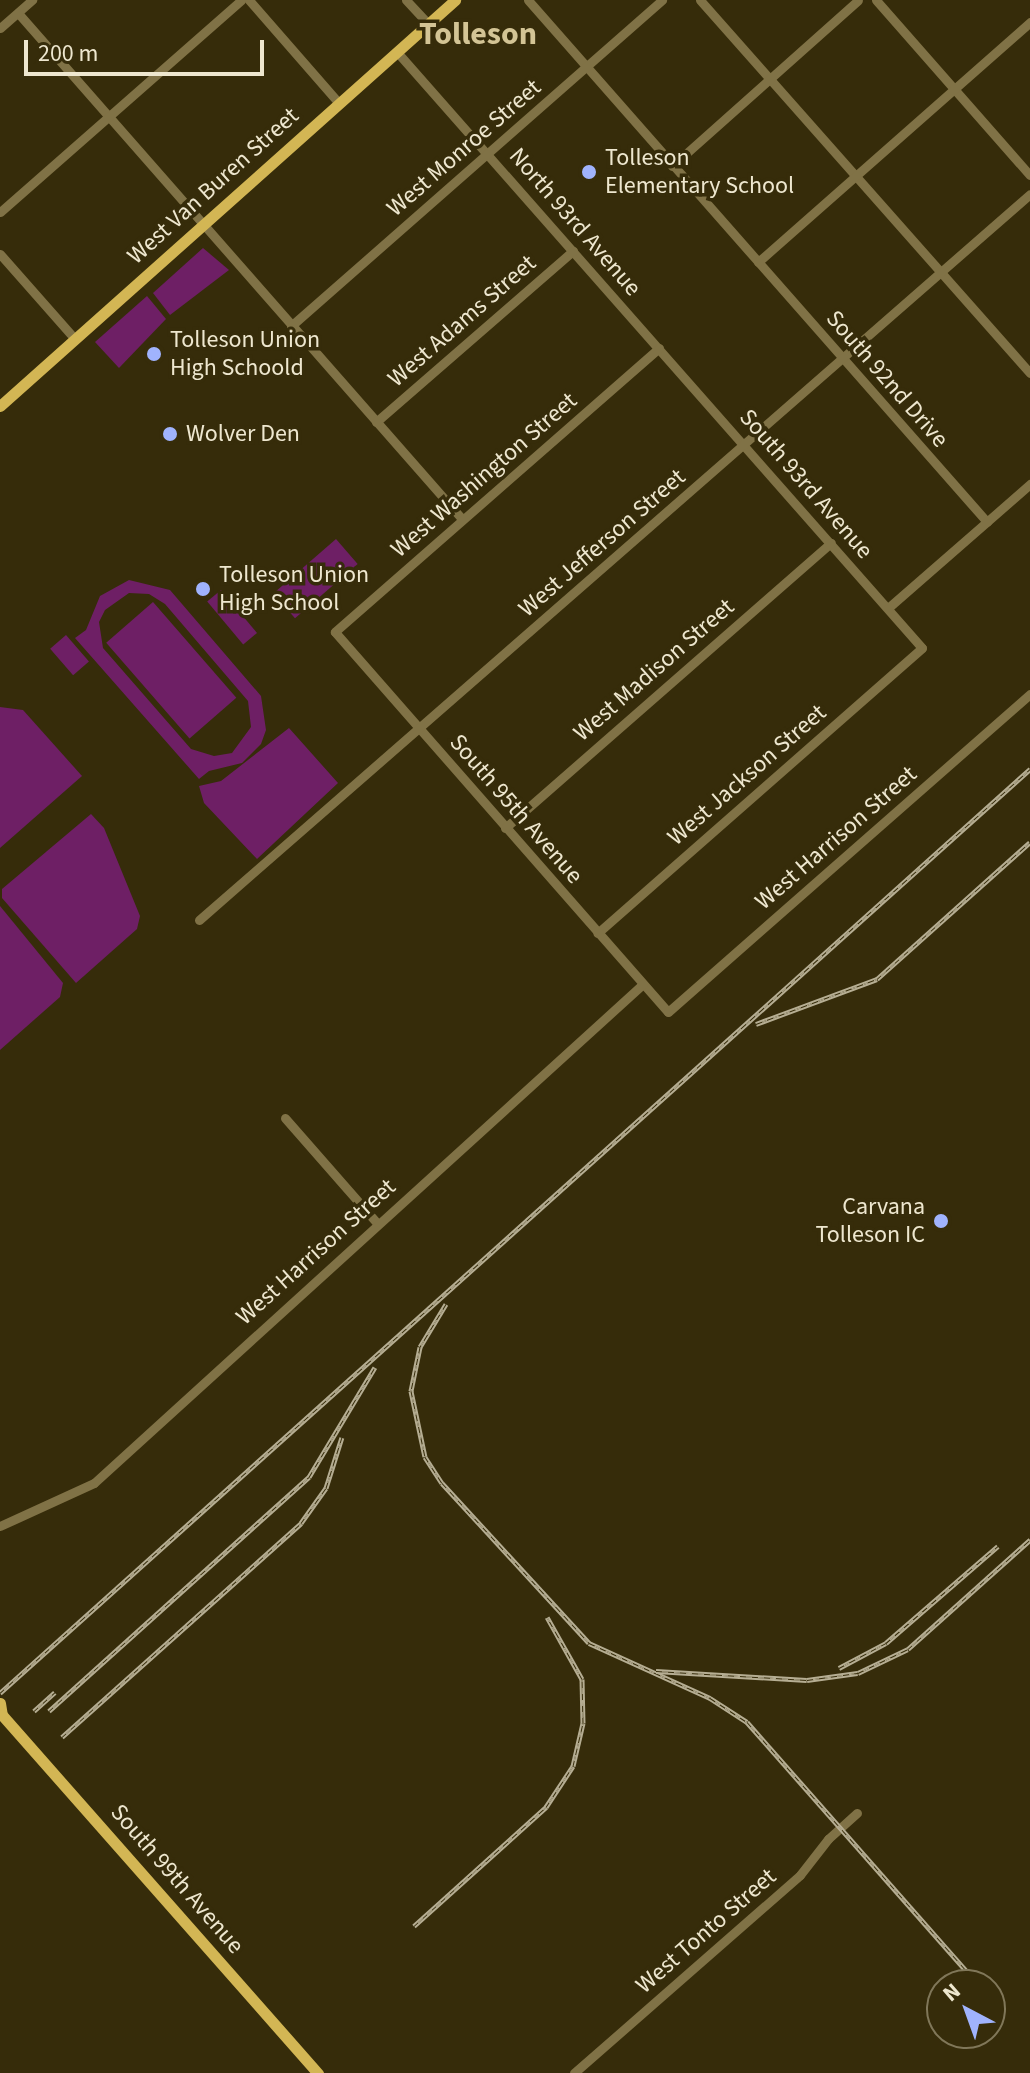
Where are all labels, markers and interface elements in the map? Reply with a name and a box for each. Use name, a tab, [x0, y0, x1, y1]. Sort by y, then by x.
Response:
district label: Tolleson	[419, 15, 537, 53]
scale bar	[28, 24, 268, 74]
text: 200 m	[38, 36, 98, 71]
street label: West Monroe Street	[381, 73, 547, 223]
street label: West Van Buren Street	[121, 102, 305, 270]
street label: North 93rd Avenue	[503, 142, 647, 302]
place label: Tolleson Elementary School	[605, 144, 794, 200]
marker: Tolleson Elementary School	[580, 163, 598, 181]
street label: West Adams Street	[382, 249, 542, 393]
street label: South 92nd Drive	[820, 305, 954, 453]
place label: Tolleson Union High Schoold	[170, 326, 320, 382]
marker: Tolleson Union High Schoold	[145, 345, 163, 363]
street label: West Washington Street	[385, 386, 583, 564]
street label: South 93rd Avenue	[733, 403, 879, 565]
place label: Wolver Den	[186, 420, 300, 448]
marker: Wolver Den	[161, 425, 179, 443]
street label: West Jefferson Street	[513, 463, 691, 623]
place label: Tolleson Union High School	[219, 561, 369, 617]
marker: Tolleson Union High School	[194, 580, 212, 598]
street label: West Madison Street	[568, 592, 740, 748]
street label: West Jackson Street	[662, 698, 832, 852]
street label: South 95th Avenue	[443, 728, 589, 890]
street label: West Harrison Street	[749, 760, 923, 916]
street label: West Harrison Street	[230, 1173, 402, 1331]
place label: Carvana Tolleson IC	[816, 1193, 925, 1249]
marker: Carvana Tolleson IC	[932, 1212, 950, 1230]
street label: South 99th Avenue	[104, 1798, 250, 1960]
street label: West Tonto Street	[630, 1862, 782, 2000]
north arrow	[926, 1969, 1006, 2049]
text: N	[936, 1976, 968, 2009]

